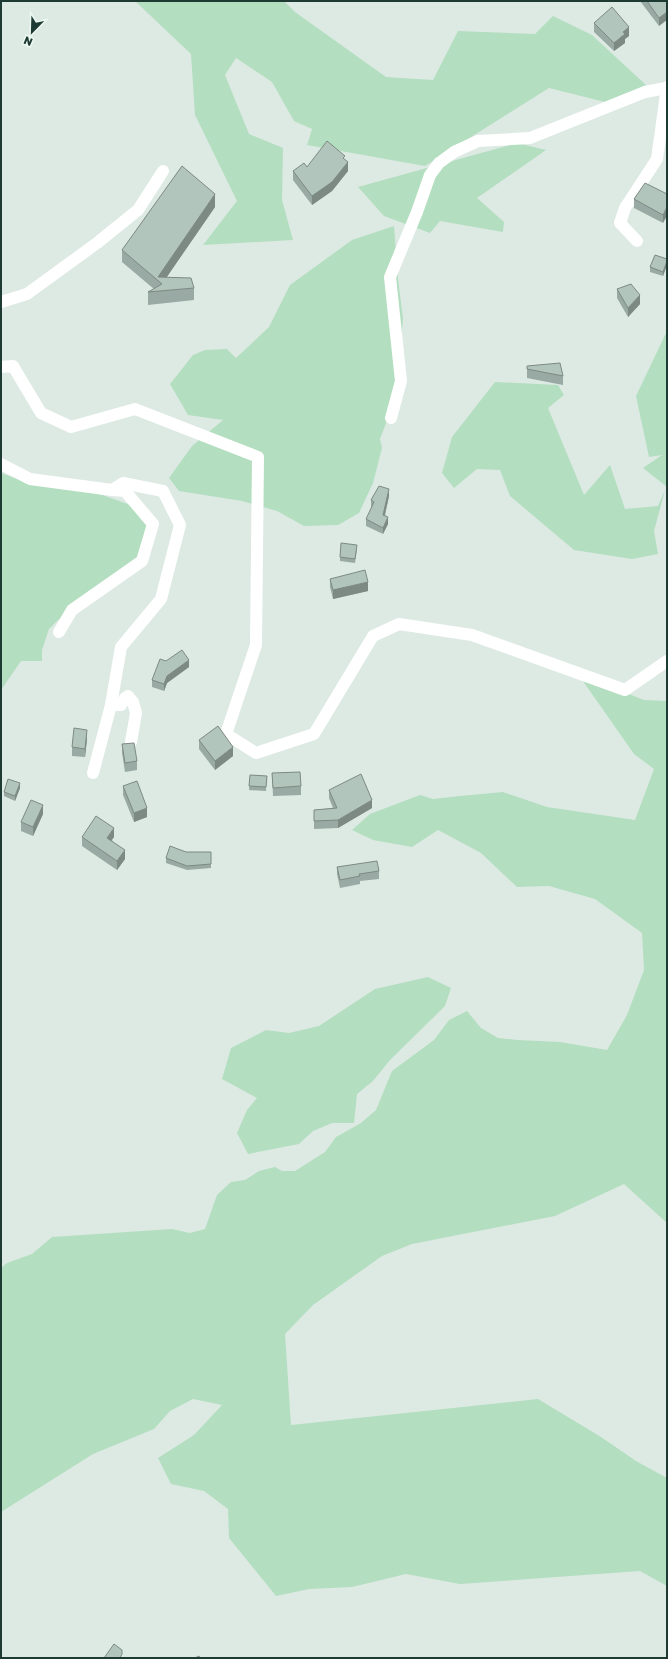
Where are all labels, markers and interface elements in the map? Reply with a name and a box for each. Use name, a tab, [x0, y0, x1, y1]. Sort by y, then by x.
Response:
north arrow	[12, 12, 52, 52]
text: N	[22, 34, 34, 49]

